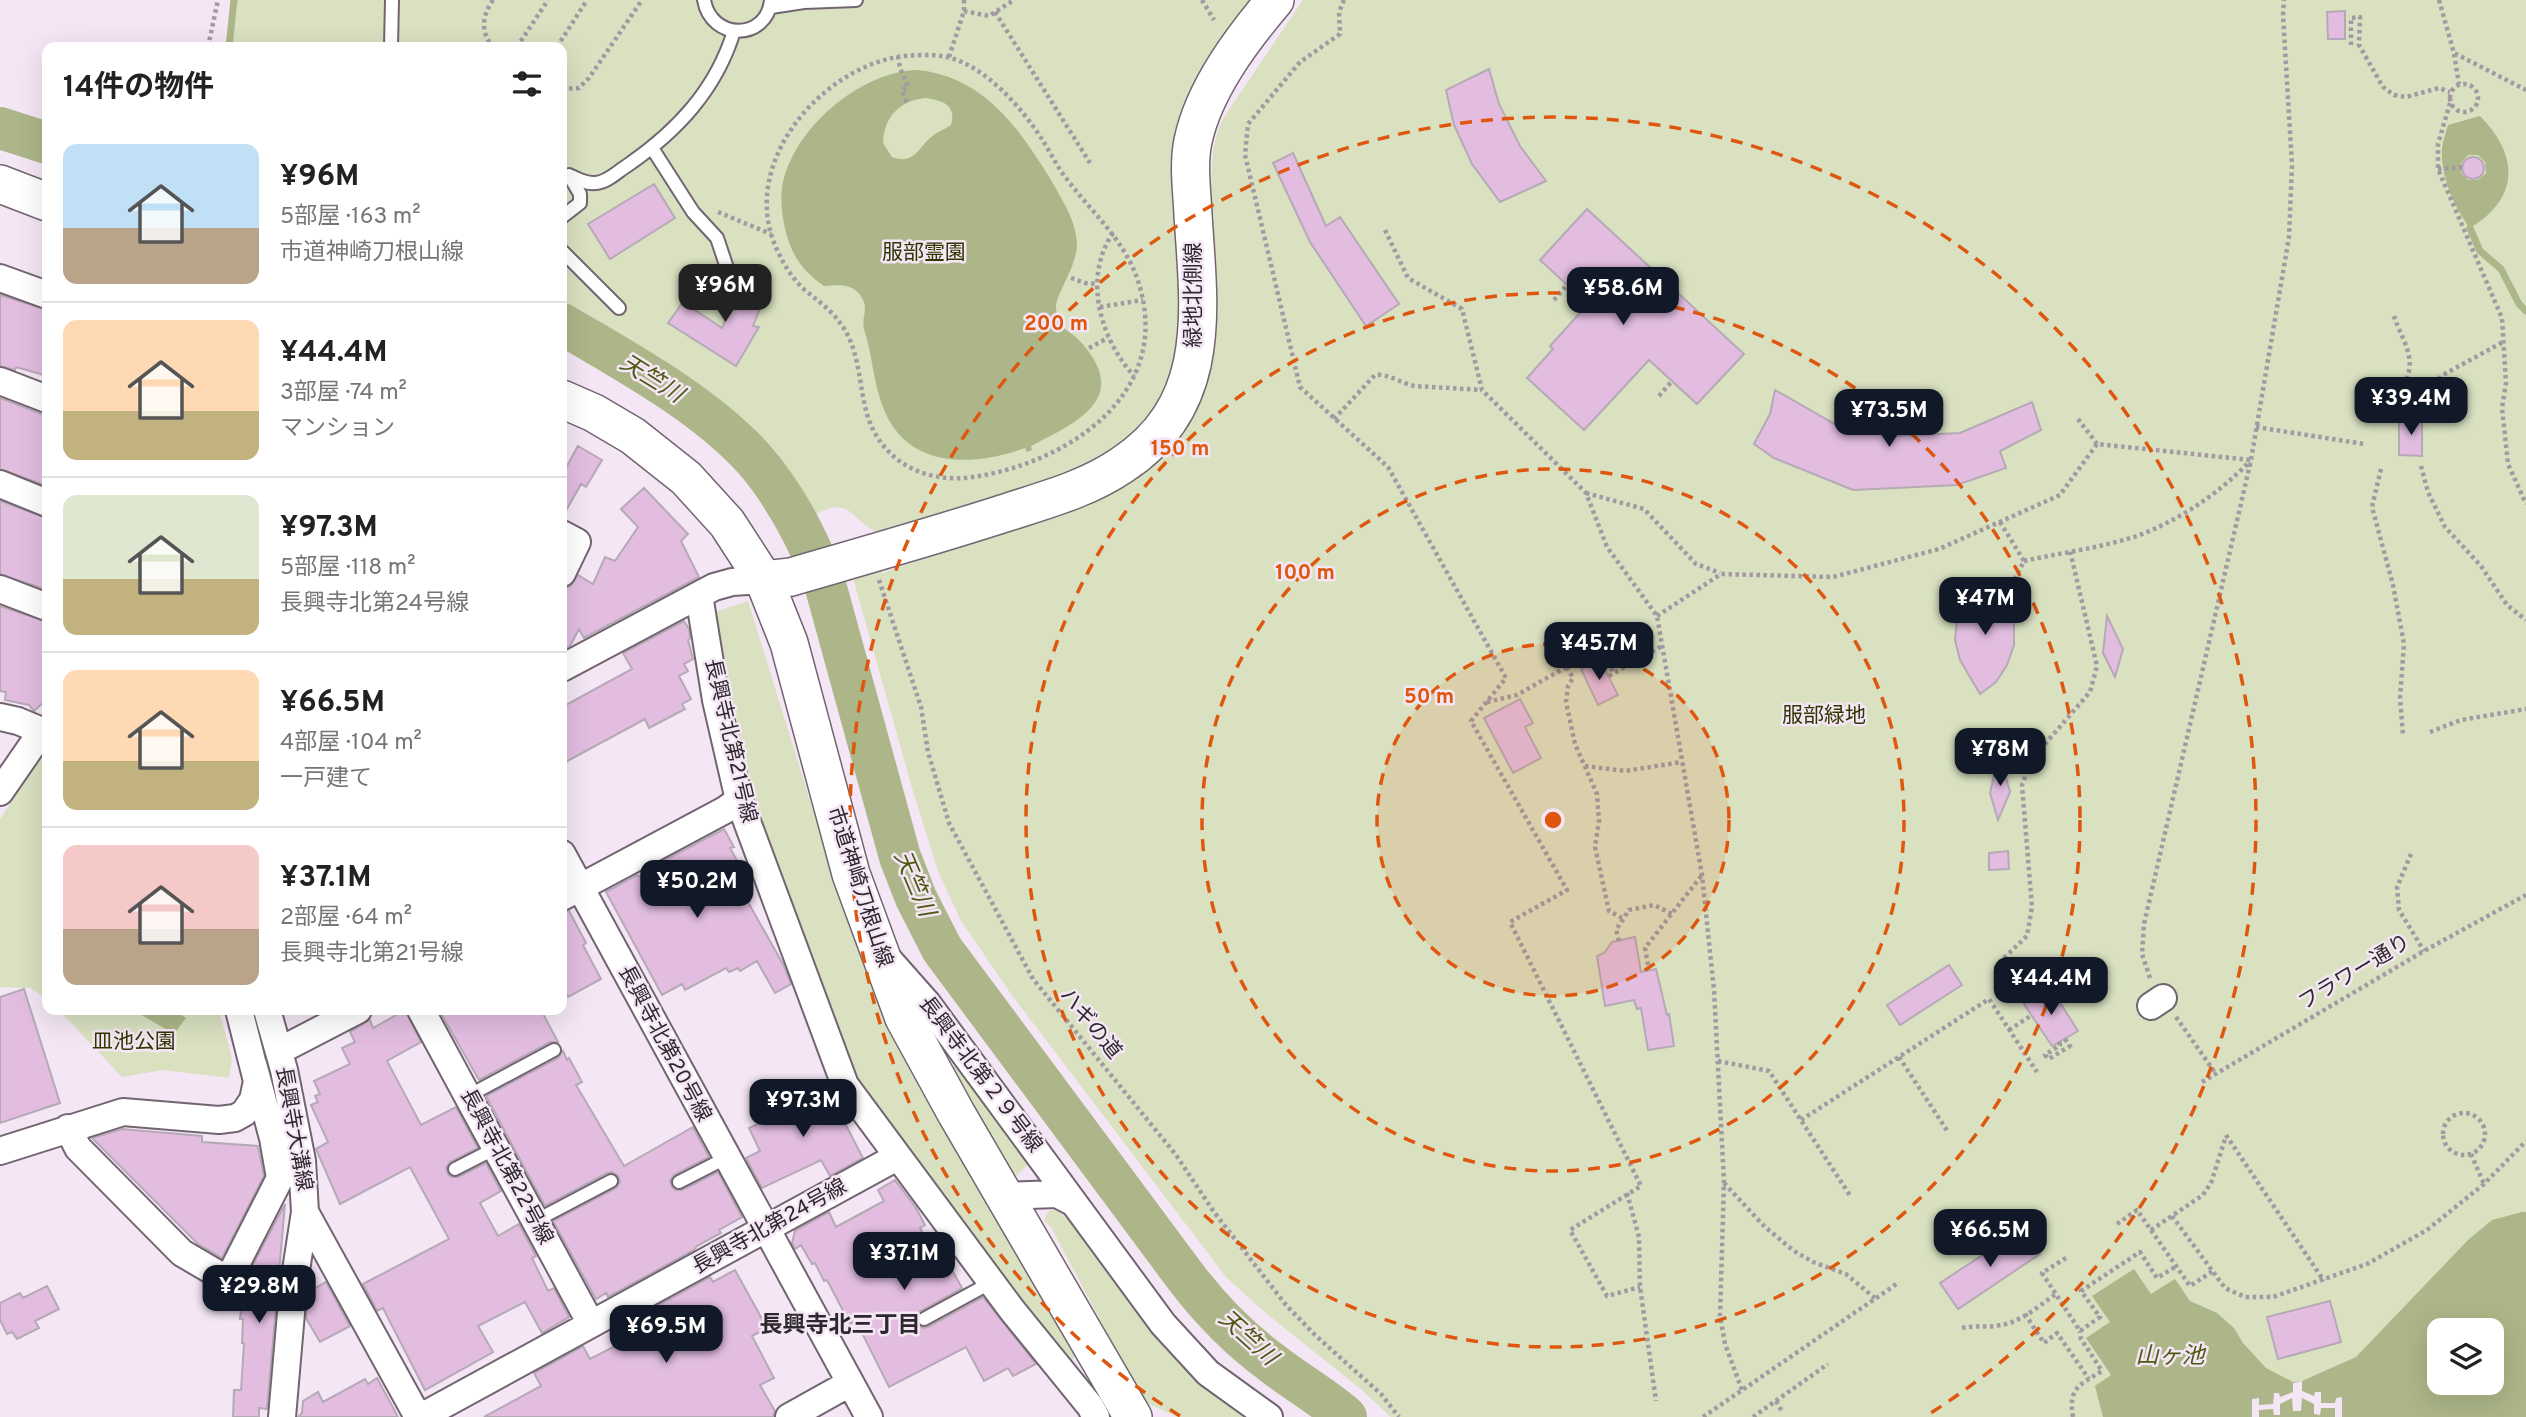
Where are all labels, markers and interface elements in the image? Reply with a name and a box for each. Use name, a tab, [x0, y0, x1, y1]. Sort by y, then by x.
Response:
icon: filters	[508, 65, 546, 103]
text: 14件の物件	[63, 70, 214, 107]
text: ¥96M	[280, 159, 359, 196]
icon: home	[119, 172, 203, 256]
text: 5部屋 · 163 m²	[280, 203, 420, 232]
text: 市道神崎刀根山線	[280, 239, 464, 268]
park label: 服部霊園	[882, 240, 966, 267]
street label: 緑地北側線	[1181, 243, 1208, 348]
pin: ¥96M	[684, 264, 766, 324]
pin: ¥58.6M	[1566, 268, 1680, 327]
text: ¥96M	[695, 272, 755, 301]
text: ¥58.6M	[1583, 275, 1663, 304]
text: 200 m	[1024, 311, 1088, 338]
text: ¥44.4M	[280, 335, 388, 372]
icon: home	[119, 348, 203, 432]
water label: 天竺川	[614, 349, 690, 412]
pin: ¥39.4M	[2354, 378, 2468, 437]
text: 3部屋 · 74 m²	[280, 379, 407, 408]
text: ¥39.4M	[2371, 385, 2451, 414]
pin: ¥73.5M	[1832, 390, 1946, 449]
text: ¥73.5M	[1850, 397, 1928, 426]
text: マンション	[280, 415, 395, 444]
text: 150 m	[1151, 436, 1209, 463]
text: ¥97.3M	[280, 510, 378, 547]
icon: home	[119, 523, 203, 607]
text: 5部屋 · 118 m²	[280, 554, 416, 583]
text: 100 m	[1275, 560, 1335, 587]
pin: ¥47M	[1944, 578, 2026, 637]
text: ¥47M	[1955, 585, 2015, 614]
text: 長興寺北第24号線	[280, 590, 469, 619]
pin: ¥45.7M	[1542, 622, 1656, 682]
text: ¥45.7M	[1560, 630, 1638, 659]
street label: 長興寺北第21号線	[698, 656, 762, 826]
text: 50 m	[1404, 684, 1454, 711]
text: ¥66.5M	[280, 685, 385, 722]
icon: home	[119, 698, 203, 782]
park label: 服部緑地	[1782, 703, 1866, 730]
pin: ¥78M	[1959, 728, 2041, 788]
text: 4部屋 · 104 m²	[280, 729, 422, 758]
text: ¥78M	[1971, 736, 2029, 765]
text: 一戸建て	[280, 765, 372, 794]
street label: 市道神崎刀根山線	[820, 803, 898, 971]
centre of rings	[1541, 808, 1565, 832]
water label: 天竺川	[886, 847, 941, 924]
text: ¥37.1M	[280, 860, 372, 897]
pin: ¥50.2M	[640, 860, 754, 920]
text: ¥50.2M	[656, 868, 738, 897]
icon: home	[119, 873, 203, 957]
text: 2部屋 · 64 m²	[280, 904, 412, 933]
street label: フラワー通り	[2294, 929, 2416, 1017]
text: 長興寺北第21号線	[280, 940, 464, 969]
pin: ¥44.4M	[1994, 958, 2108, 1017]
street label: 長興寺北第20号線	[611, 961, 717, 1127]
text: ¥44.4M	[2010, 965, 2092, 994]
street label: ハギの道	[1053, 983, 1127, 1065]
street label: 長興寺北第２９号線	[912, 991, 1048, 1159]
park label: 皿池公園	[92, 1029, 176, 1056]
street label: 長興寺大溝線	[269, 1065, 317, 1193]
pin: ¥97.3M	[746, 1080, 860, 1139]
street label: 長興寺北第22号線	[454, 1084, 558, 1250]
text: ¥97.3M	[765, 1087, 841, 1116]
street label: 長興寺北第24号線	[688, 1173, 852, 1281]
pin: ¥66.5M	[1933, 1210, 2047, 1269]
text: ¥66.5M	[1950, 1217, 2030, 1246]
pin: ¥37.1M	[847, 1232, 961, 1292]
text: ¥37.1M	[869, 1240, 939, 1269]
pin: ¥29.8M	[202, 1266, 316, 1325]
text: ¥29.8M	[219, 1273, 299, 1302]
water label: 天竺川	[1212, 1305, 1285, 1375]
pin: ¥69.5M	[609, 1306, 723, 1365]
district label: 長興寺北三丁目	[760, 1312, 921, 1341]
text: ¥69.5M	[626, 1313, 706, 1342]
map controls	[2427, 1318, 2504, 1395]
button: layers	[2427, 1318, 2504, 1395]
water label: 山ヶ池	[2136, 1343, 2207, 1372]

